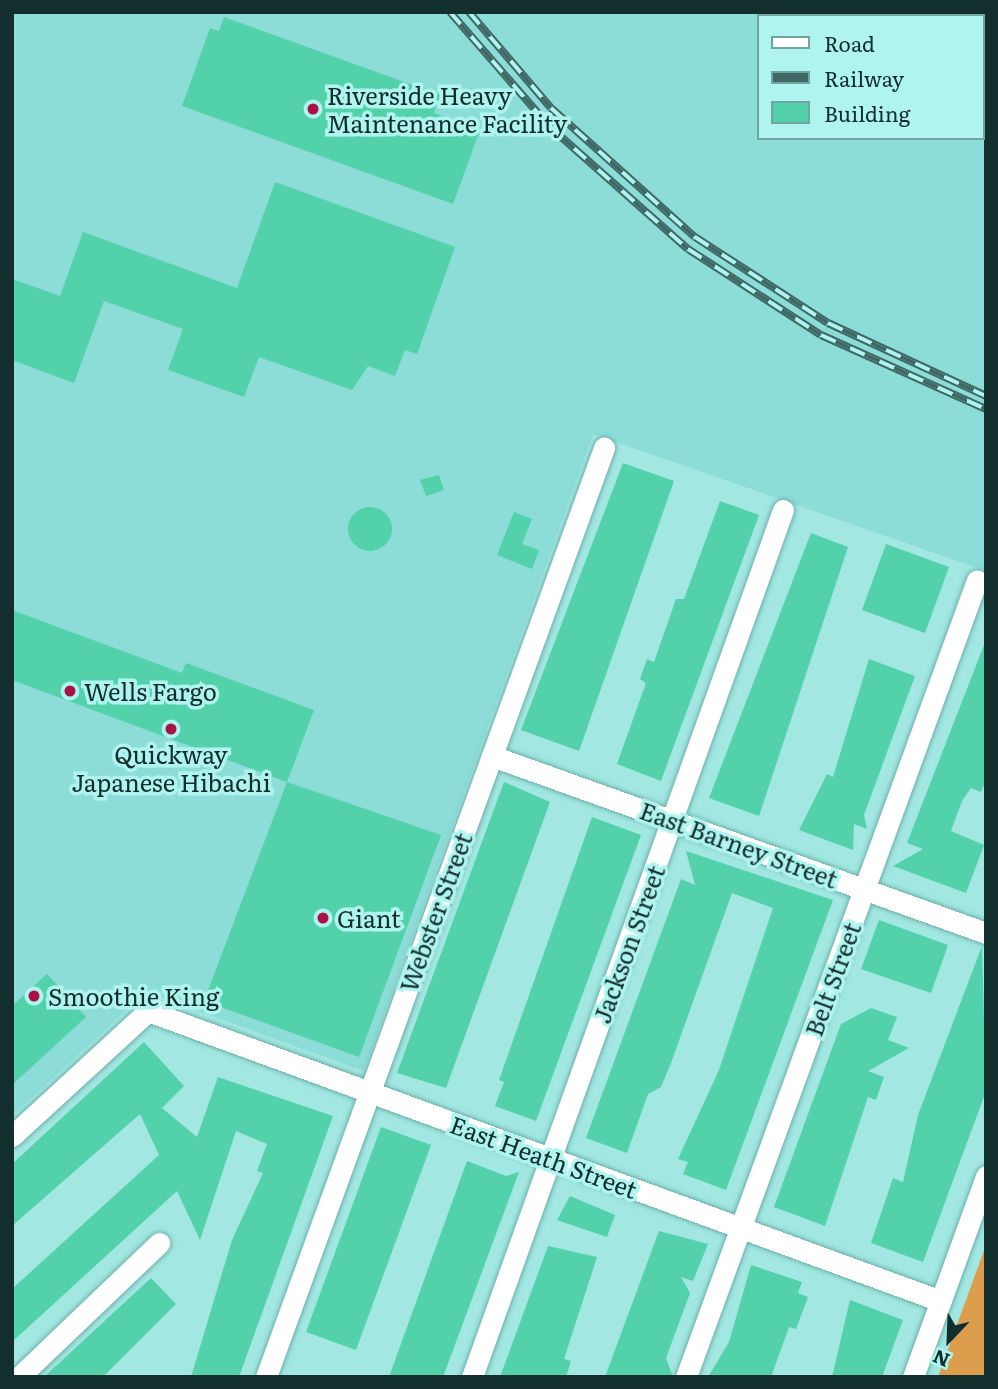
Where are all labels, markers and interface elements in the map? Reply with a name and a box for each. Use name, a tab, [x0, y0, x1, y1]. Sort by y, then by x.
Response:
legend	[757, 14, 984, 140]
text: Road	[824, 27, 875, 58]
text: Railway	[824, 62, 904, 93]
place label: Riverside Heavy Maintenance Facility	[327, 81, 567, 137]
text: Building	[824, 97, 910, 128]
marker: Riverside Heavy Maintenance Facility	[305, 101, 321, 117]
place label: Wells Fargo	[84, 677, 217, 705]
marker: Wells Fargo	[62, 683, 78, 699]
marker: Quickway Japanese Hibachi	[163, 721, 179, 737]
place label: Quickway Japanese Hibachi	[71, 740, 271, 796]
street label: East Barney Street	[636, 795, 842, 893]
street label: Webster Street	[393, 829, 477, 995]
street label: Jackson Street	[586, 861, 670, 1027]
place label: Giant	[337, 904, 401, 932]
marker: Giant	[315, 910, 331, 926]
street label: Belt Street	[798, 918, 866, 1040]
place label: Smoothie King	[48, 982, 219, 1010]
marker: Smoothie King	[26, 988, 42, 1004]
street label: East Heath Street	[447, 1109, 641, 1203]
north arrow	[914, 1305, 984, 1375]
text: N	[928, 1343, 954, 1375]

